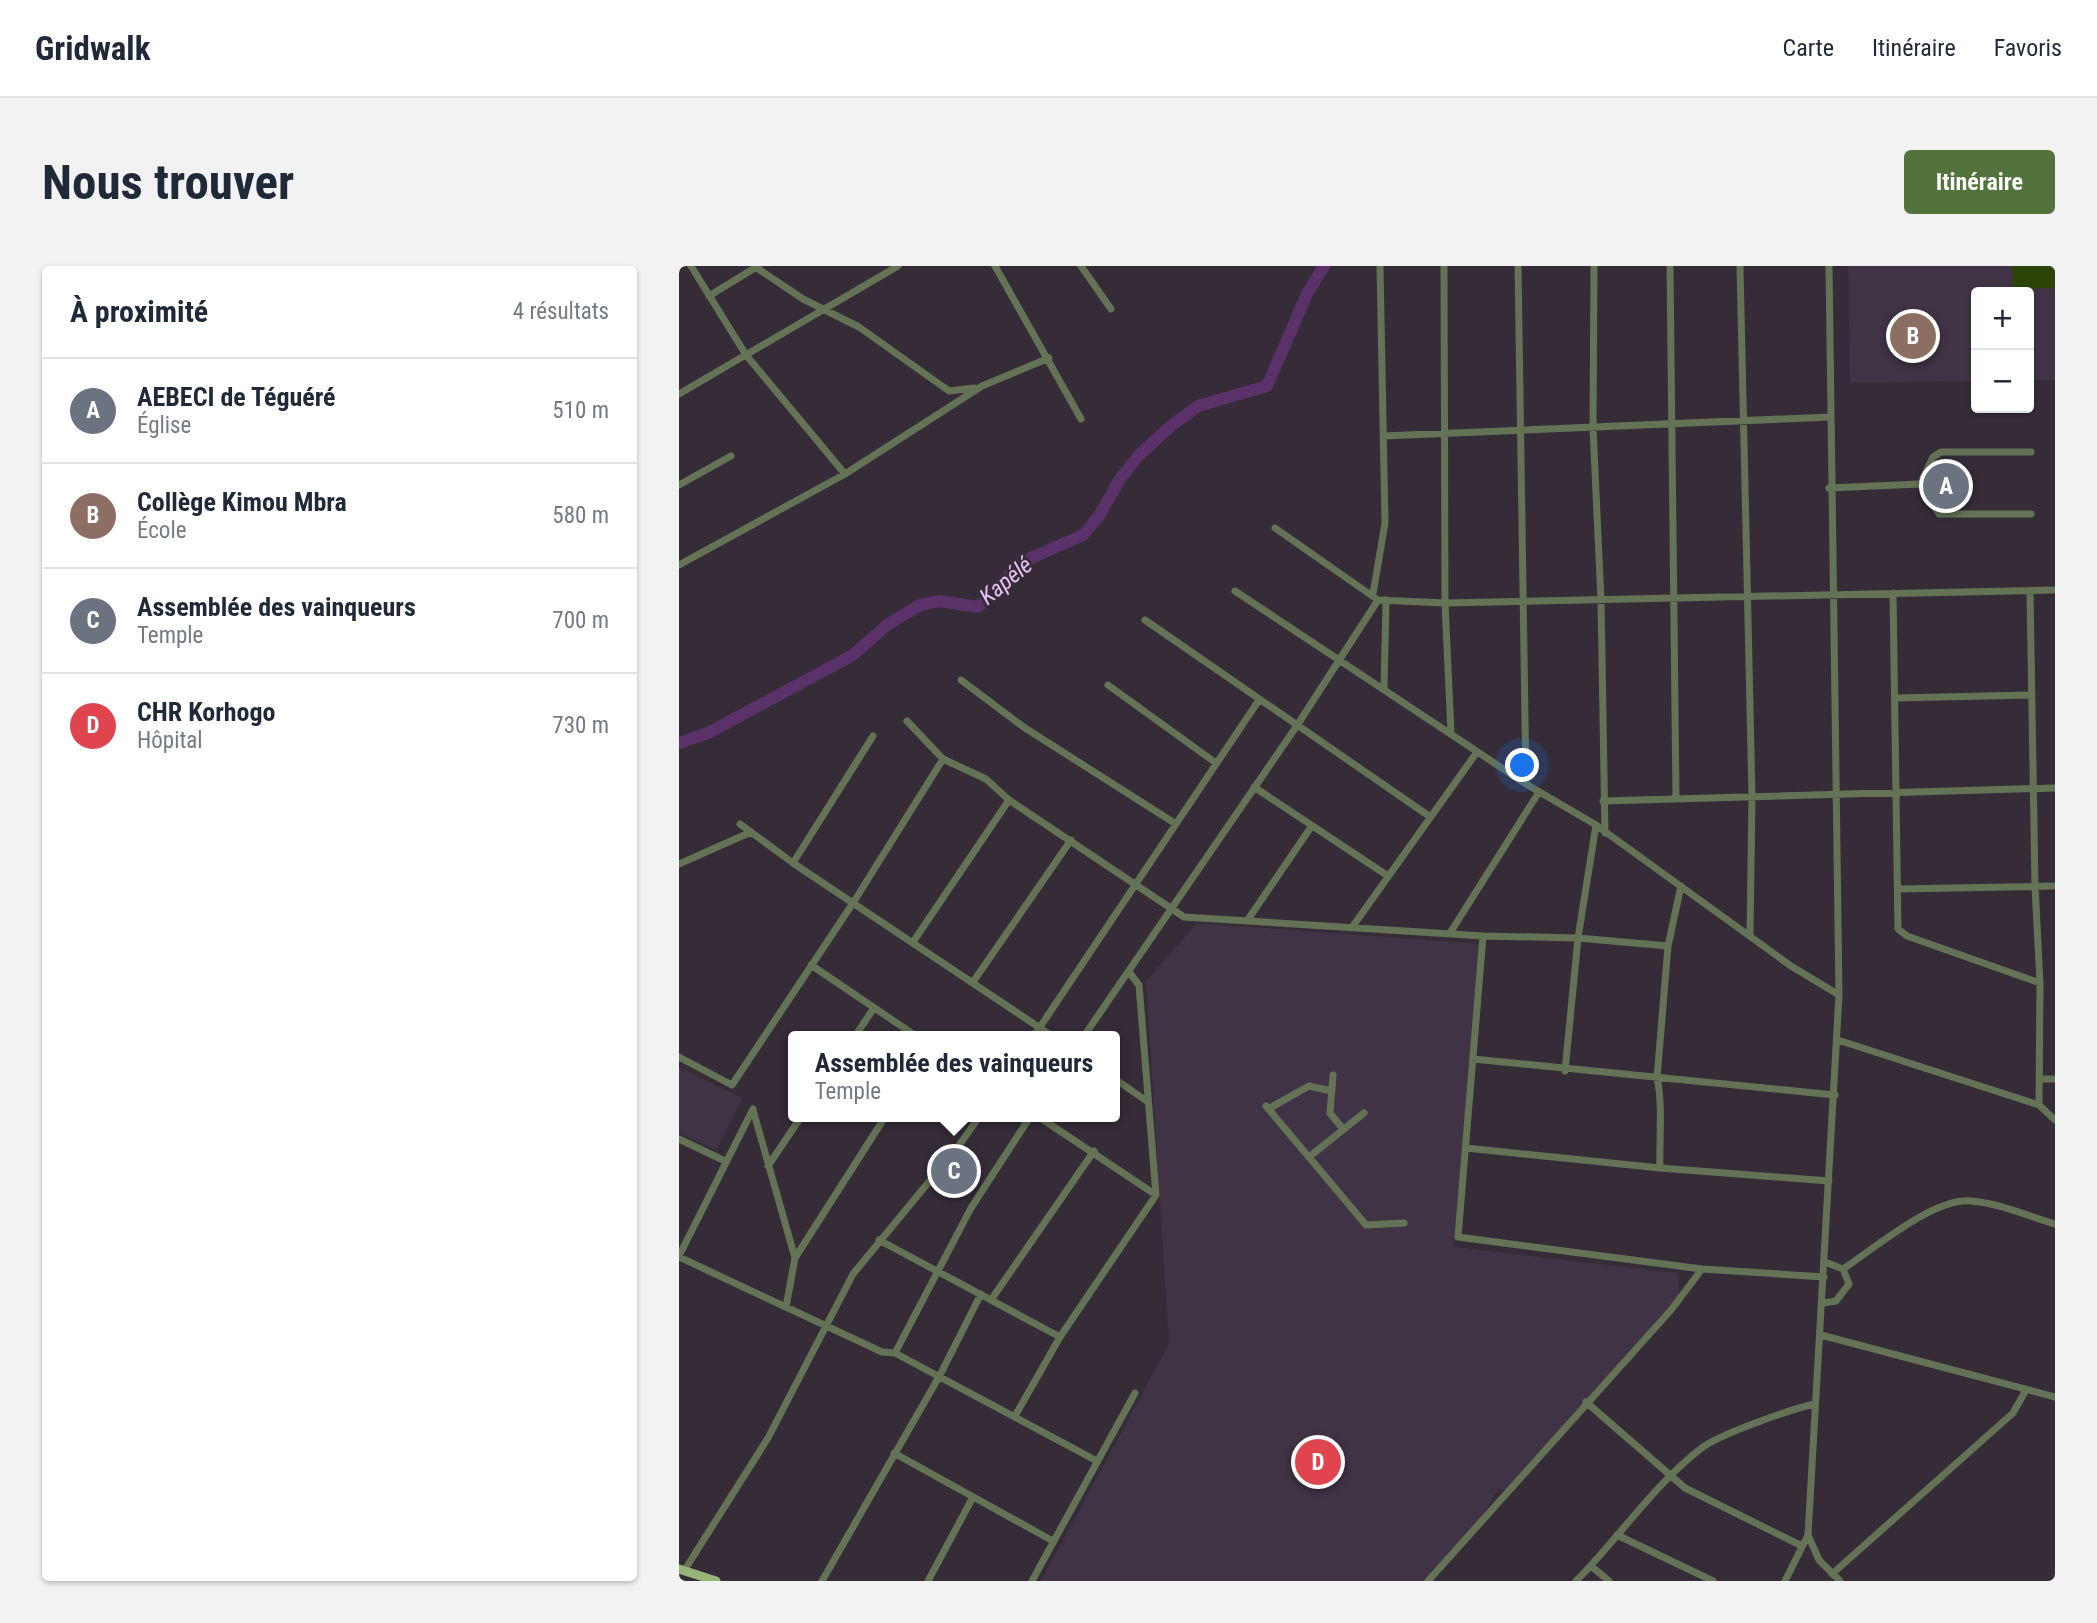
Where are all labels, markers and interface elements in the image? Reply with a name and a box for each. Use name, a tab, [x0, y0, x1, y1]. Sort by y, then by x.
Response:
text: Gridwalk	[35, 29, 150, 68]
text: Carte	[1783, 34, 1834, 62]
text: Itinéraire	[1872, 34, 1956, 62]
text: Favoris	[1994, 34, 2062, 62]
button: Itinéraire	[1904, 150, 2055, 214]
text: Nous trouver	[42, 154, 294, 211]
map controls	[1971, 287, 2034, 413]
button: +	[1971, 287, 2034, 350]
text: À proximité	[70, 294, 208, 329]
text: 4 résultats	[513, 298, 609, 325]
pin: B	[1890, 310, 1936, 362]
button: −	[1971, 350, 2034, 413]
text: AEBECI de Téguéré	[137, 382, 336, 412]
text: A	[86, 397, 100, 424]
text: 510 m	[552, 397, 609, 424]
text: Église	[137, 412, 191, 439]
pin: A	[1923, 460, 1969, 512]
text: Collège Kimou Mbra	[137, 487, 347, 517]
text: B	[87, 502, 99, 529]
text: 580 m	[552, 502, 609, 529]
text: École	[137, 517, 186, 544]
water label: Kapélé	[974, 551, 1038, 610]
text: Assemblée des vainqueurs	[137, 592, 416, 622]
text: C	[86, 607, 100, 634]
text: 700 m	[552, 607, 609, 634]
text: Temple	[137, 622, 203, 649]
text: CHR Korhogo	[137, 697, 276, 727]
text: D	[87, 712, 100, 739]
text: 730 m	[552, 712, 609, 739]
text: Hôpital	[137, 727, 203, 754]
your location	[1505, 748, 1539, 782]
popup	[788, 1031, 1120, 1122]
text: Assemblée des vainqueurs	[815, 1048, 1093, 1078]
text: Temple	[815, 1078, 881, 1105]
pin: C	[931, 1145, 977, 1197]
pin: D	[1295, 1436, 1341, 1488]

